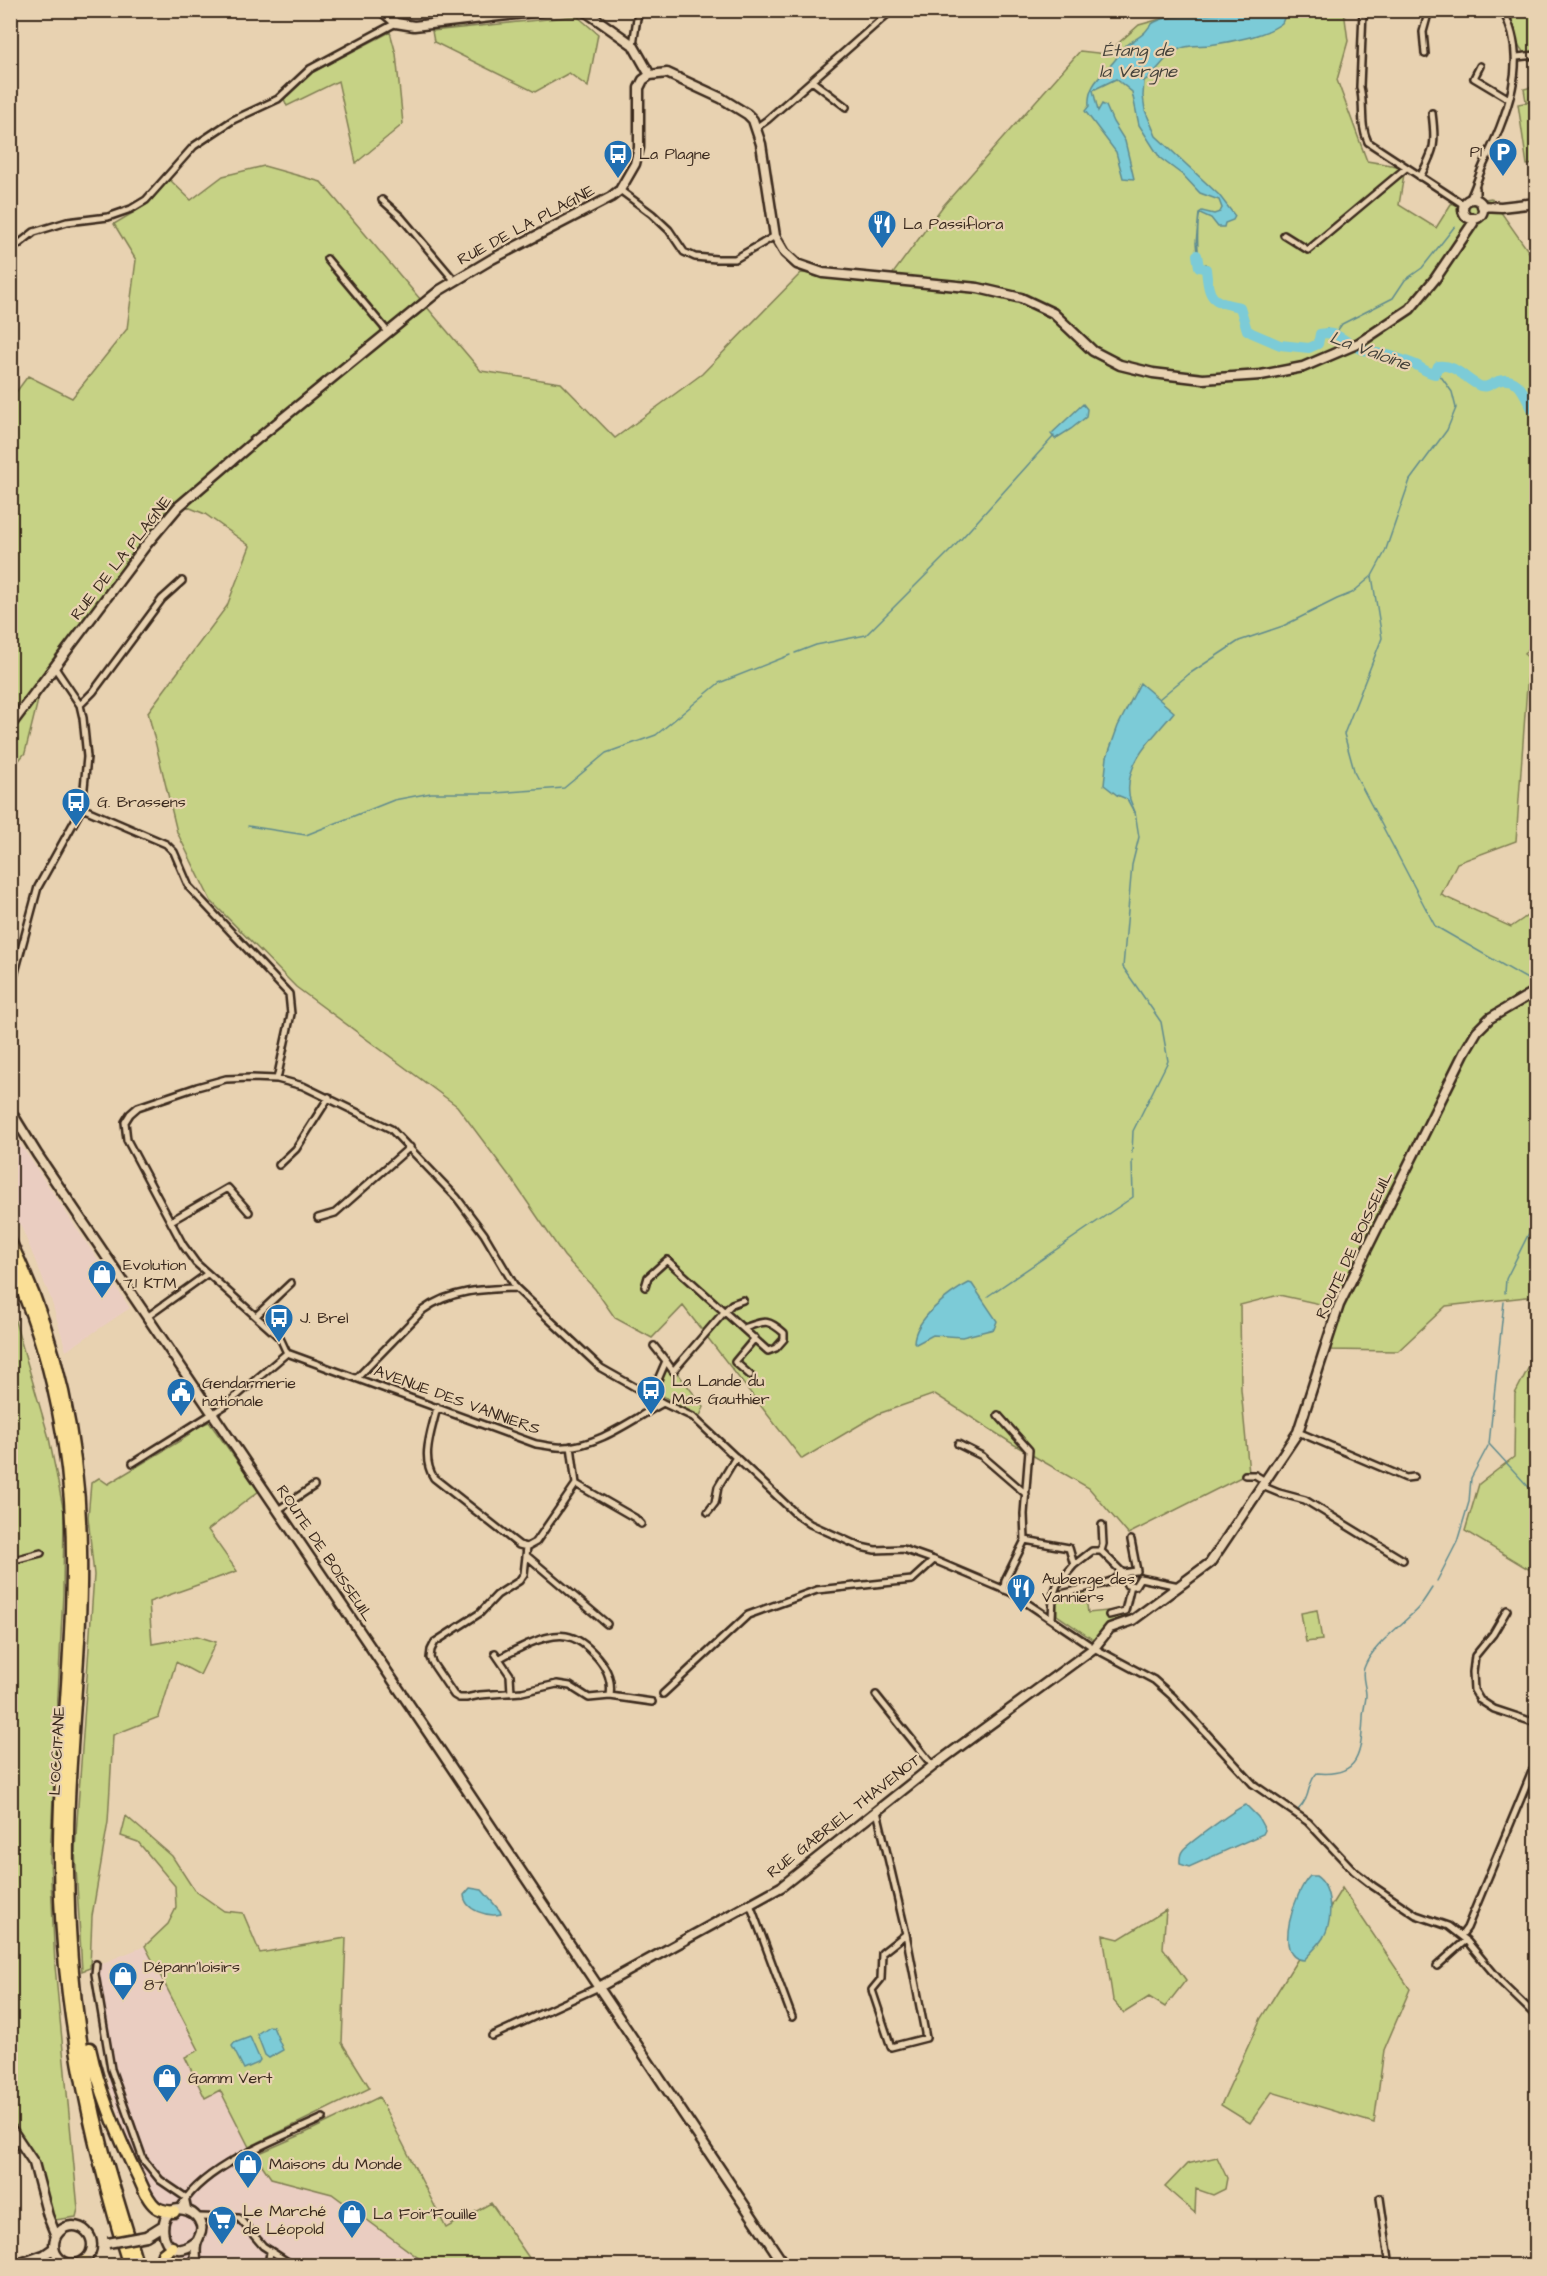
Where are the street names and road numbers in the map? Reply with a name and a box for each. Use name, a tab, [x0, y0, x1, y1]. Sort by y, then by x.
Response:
street label: RUE DE LA PLAGNE	[454, 179, 599, 270]
street label: RUE DE LA PLAGNE	[65, 491, 177, 625]
street label: ROUTE DE BOISSEUIL	[1310, 1168, 1398, 1322]
street label: AVENUE DES VANNIERS	[371, 1360, 543, 1440]
street label: ROUTE DE BOISSEUIL	[271, 1480, 379, 1626]
street label: L'OCCITANE	[44, 1705, 70, 1796]
street label: RUE GABRIEL THAVENOT	[762, 1749, 926, 1883]

